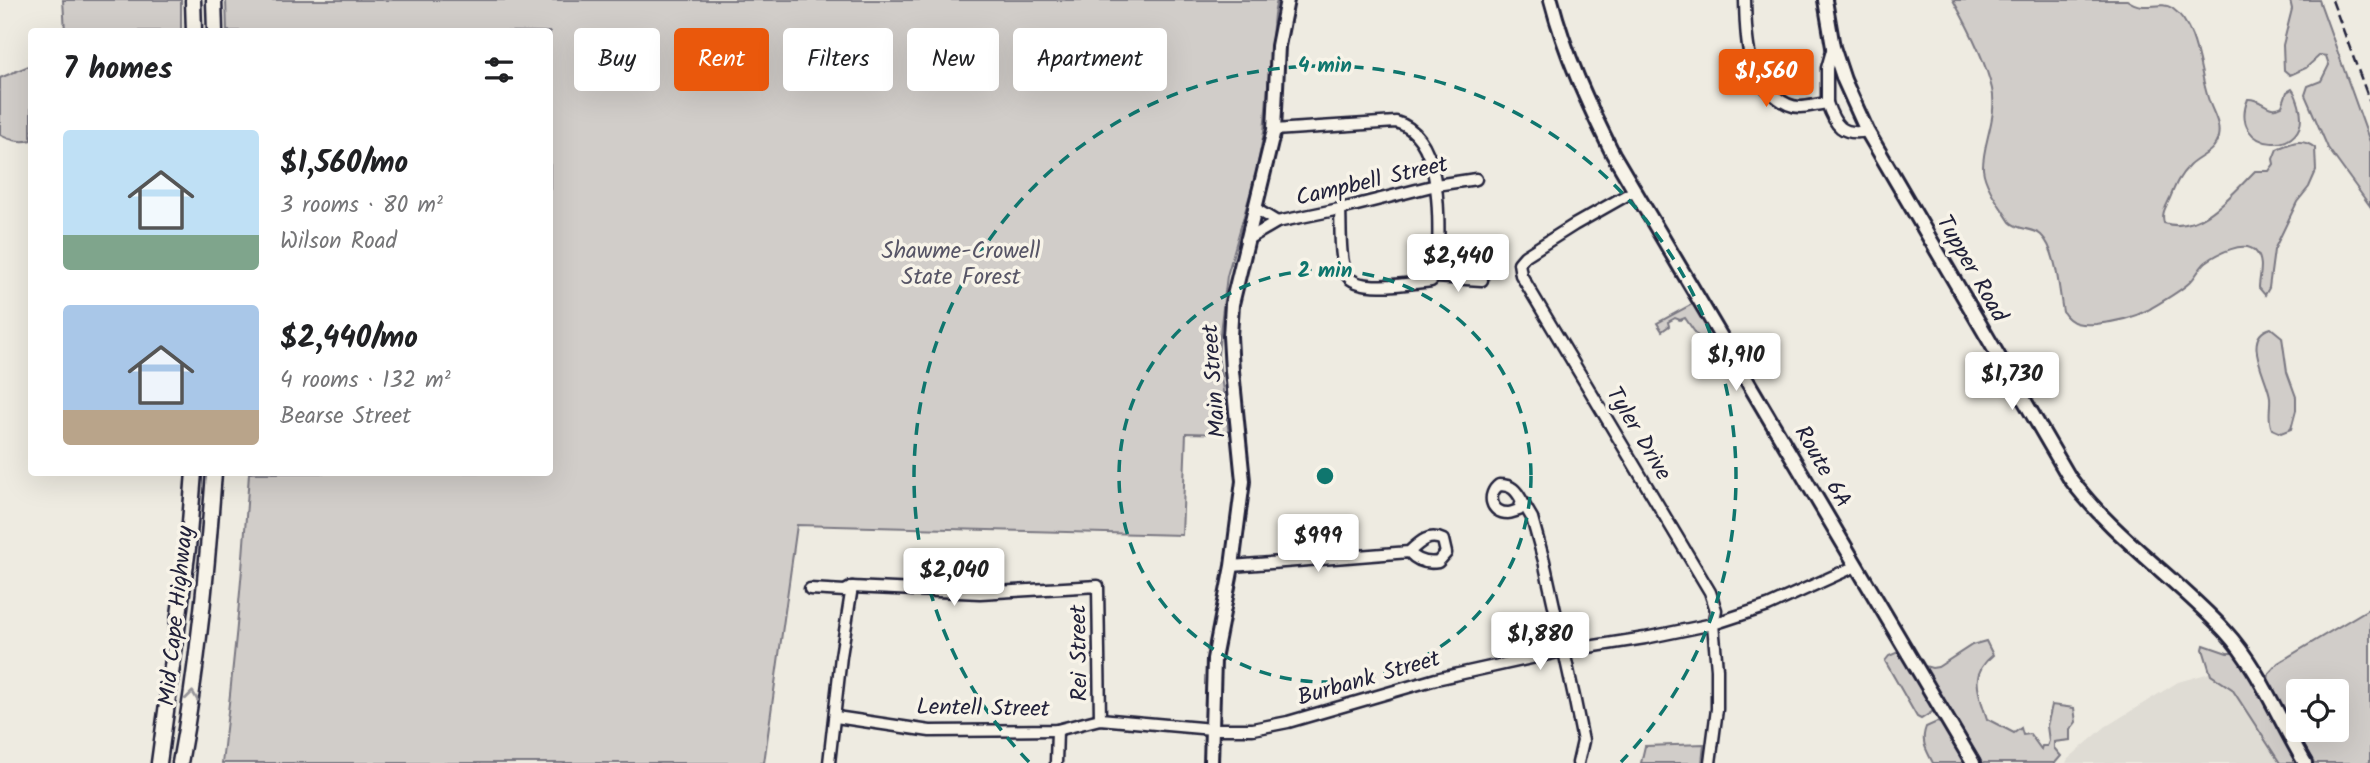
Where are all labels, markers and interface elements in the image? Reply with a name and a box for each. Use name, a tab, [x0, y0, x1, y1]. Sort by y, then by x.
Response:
chip: Buy	[574, 28, 660, 91]
chip: Rent	[674, 28, 769, 91]
chip: Filters	[783, 28, 893, 91]
chip: New	[907, 28, 999, 91]
chip: Apartment	[1013, 28, 1167, 91]
text: 7 homes	[63, 46, 173, 94]
text: 4 min	[1298, 50, 1352, 83]
pin: $1,560	[1709, 50, 1823, 109]
icon: filters	[480, 51, 518, 89]
text: $1,560	[1735, 54, 1797, 90]
text: $1,560/mo	[280, 140, 408, 188]
street label: Campbell Street	[1292, 147, 1453, 217]
icon: home	[119, 158, 203, 242]
text: 3 rooms · 80 m²	[280, 188, 443, 224]
street label: Tupper Road	[1926, 209, 2017, 330]
text: Wilson Road	[280, 224, 397, 260]
park label: Shawme-Crowell State Forest	[882, 234, 1041, 296]
pin: $2,440	[1401, 234, 1515, 294]
text: $2,440	[1423, 239, 1493, 275]
text: 2 min	[1298, 255, 1352, 288]
text: $2,440/mo	[280, 315, 418, 363]
street label: Main Street	[1193, 322, 1237, 439]
icon: home	[119, 333, 203, 417]
pin: $1,910	[1679, 334, 1793, 393]
text: $1,910	[1708, 338, 1764, 374]
pin: $1,730	[1955, 352, 2069, 412]
text: $1,730	[1981, 357, 2043, 393]
text: 4 rooms · 132 m²	[280, 363, 451, 399]
street label: Tyler Drive	[1596, 380, 1680, 488]
text: Bearse Street	[280, 399, 411, 435]
street label: Route 6A	[1784, 419, 1860, 515]
centre of rings	[1313, 464, 1337, 488]
pin: $999	[1277, 514, 1359, 574]
text: $999	[1294, 519, 1342, 555]
street label: Mid Cape Highway	[150, 524, 204, 708]
pin: $2,040	[897, 548, 1011, 608]
text: $2,040	[919, 553, 989, 589]
street label: Rei Street	[1061, 603, 1099, 702]
pin: $1,880	[1483, 612, 1597, 672]
text: $1,880	[1507, 617, 1573, 653]
street label: Burbank Street	[1293, 641, 1446, 717]
map controls	[2286, 679, 2349, 742]
button: locate	[2286, 679, 2349, 742]
one-way arrow	[184, 690, 199, 702]
street label: Lentell Street	[916, 690, 1051, 728]

